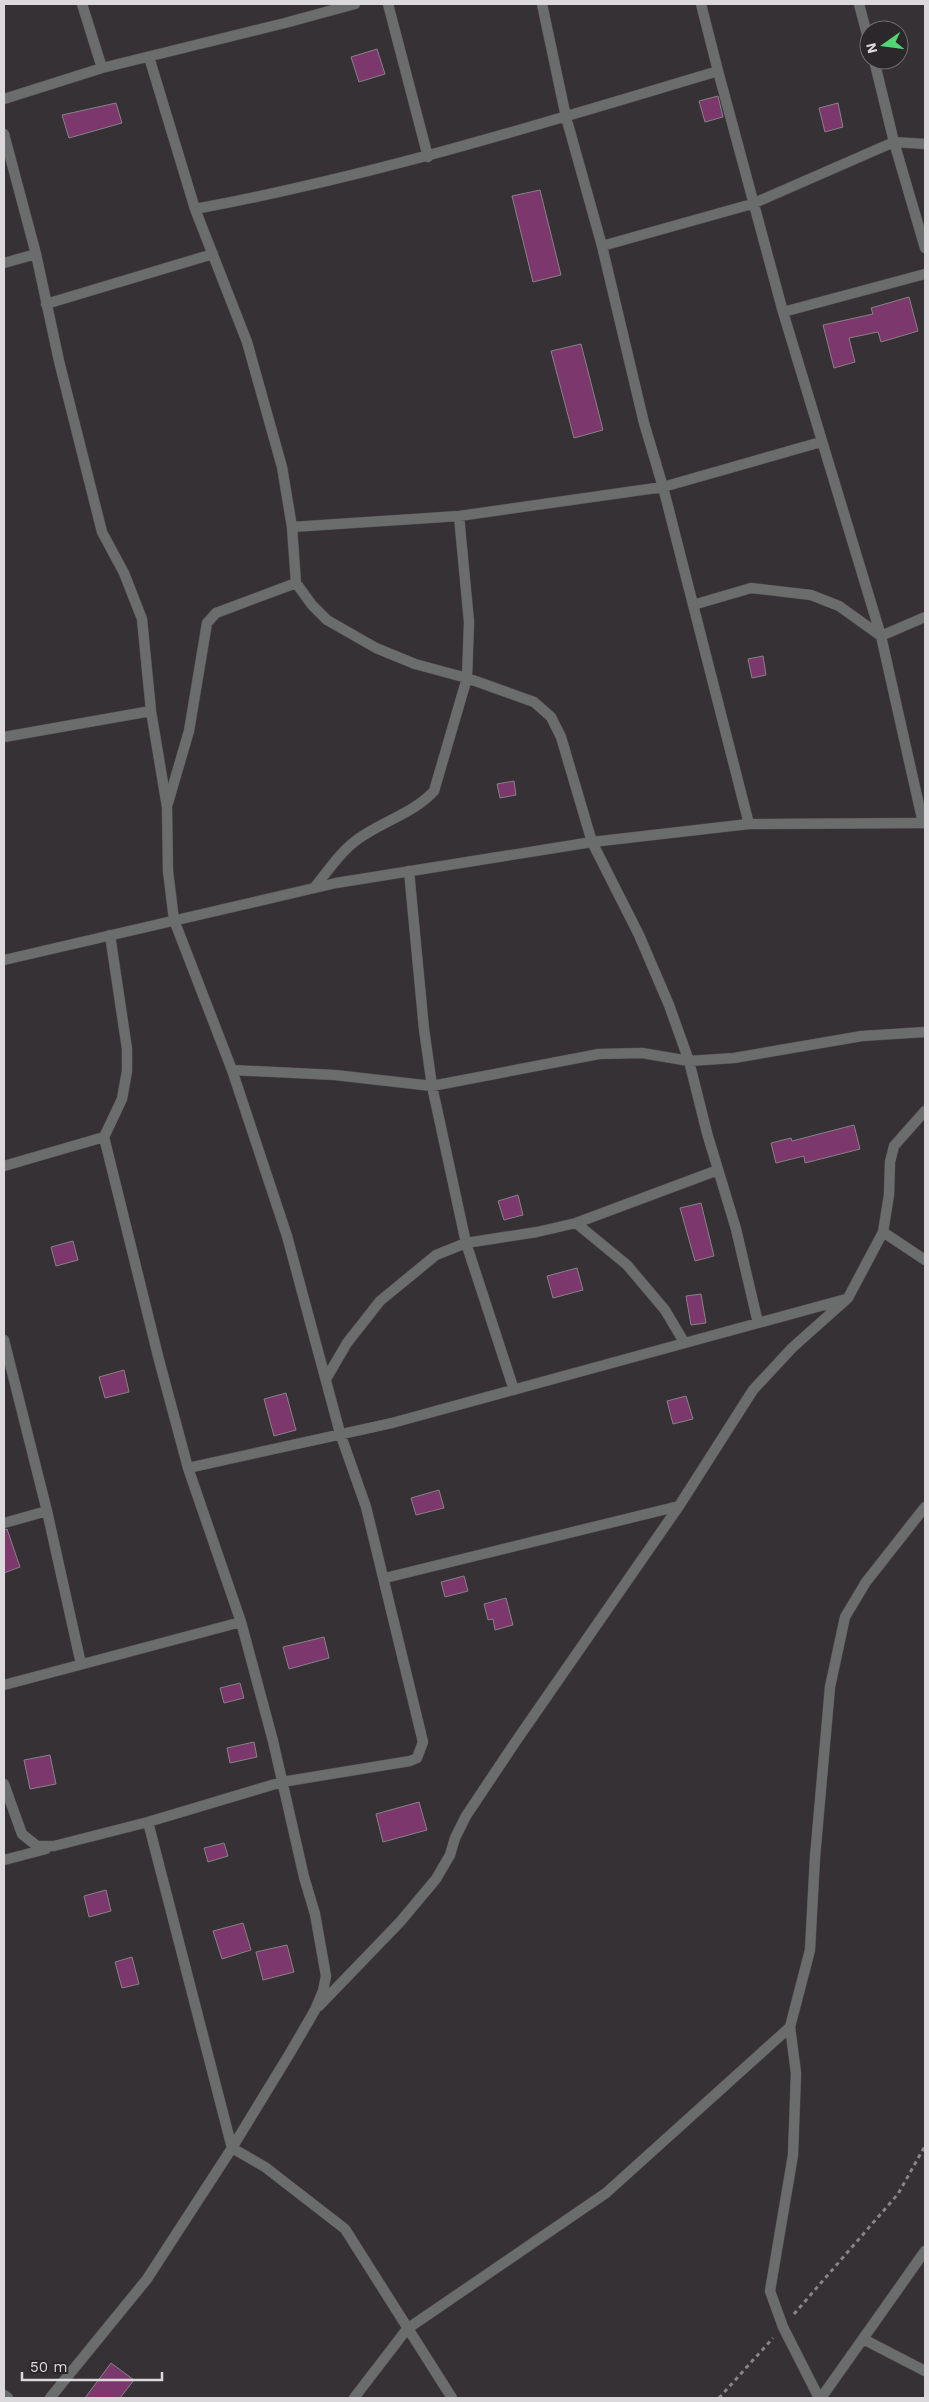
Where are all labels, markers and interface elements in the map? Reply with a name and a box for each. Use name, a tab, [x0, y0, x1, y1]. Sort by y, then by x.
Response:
north arrow	[859, 20, 909, 70]
text: N	[862, 41, 880, 55]
scale bar	[22, 2350, 162, 2382]
text: 50 m	[30, 2358, 67, 2376]

